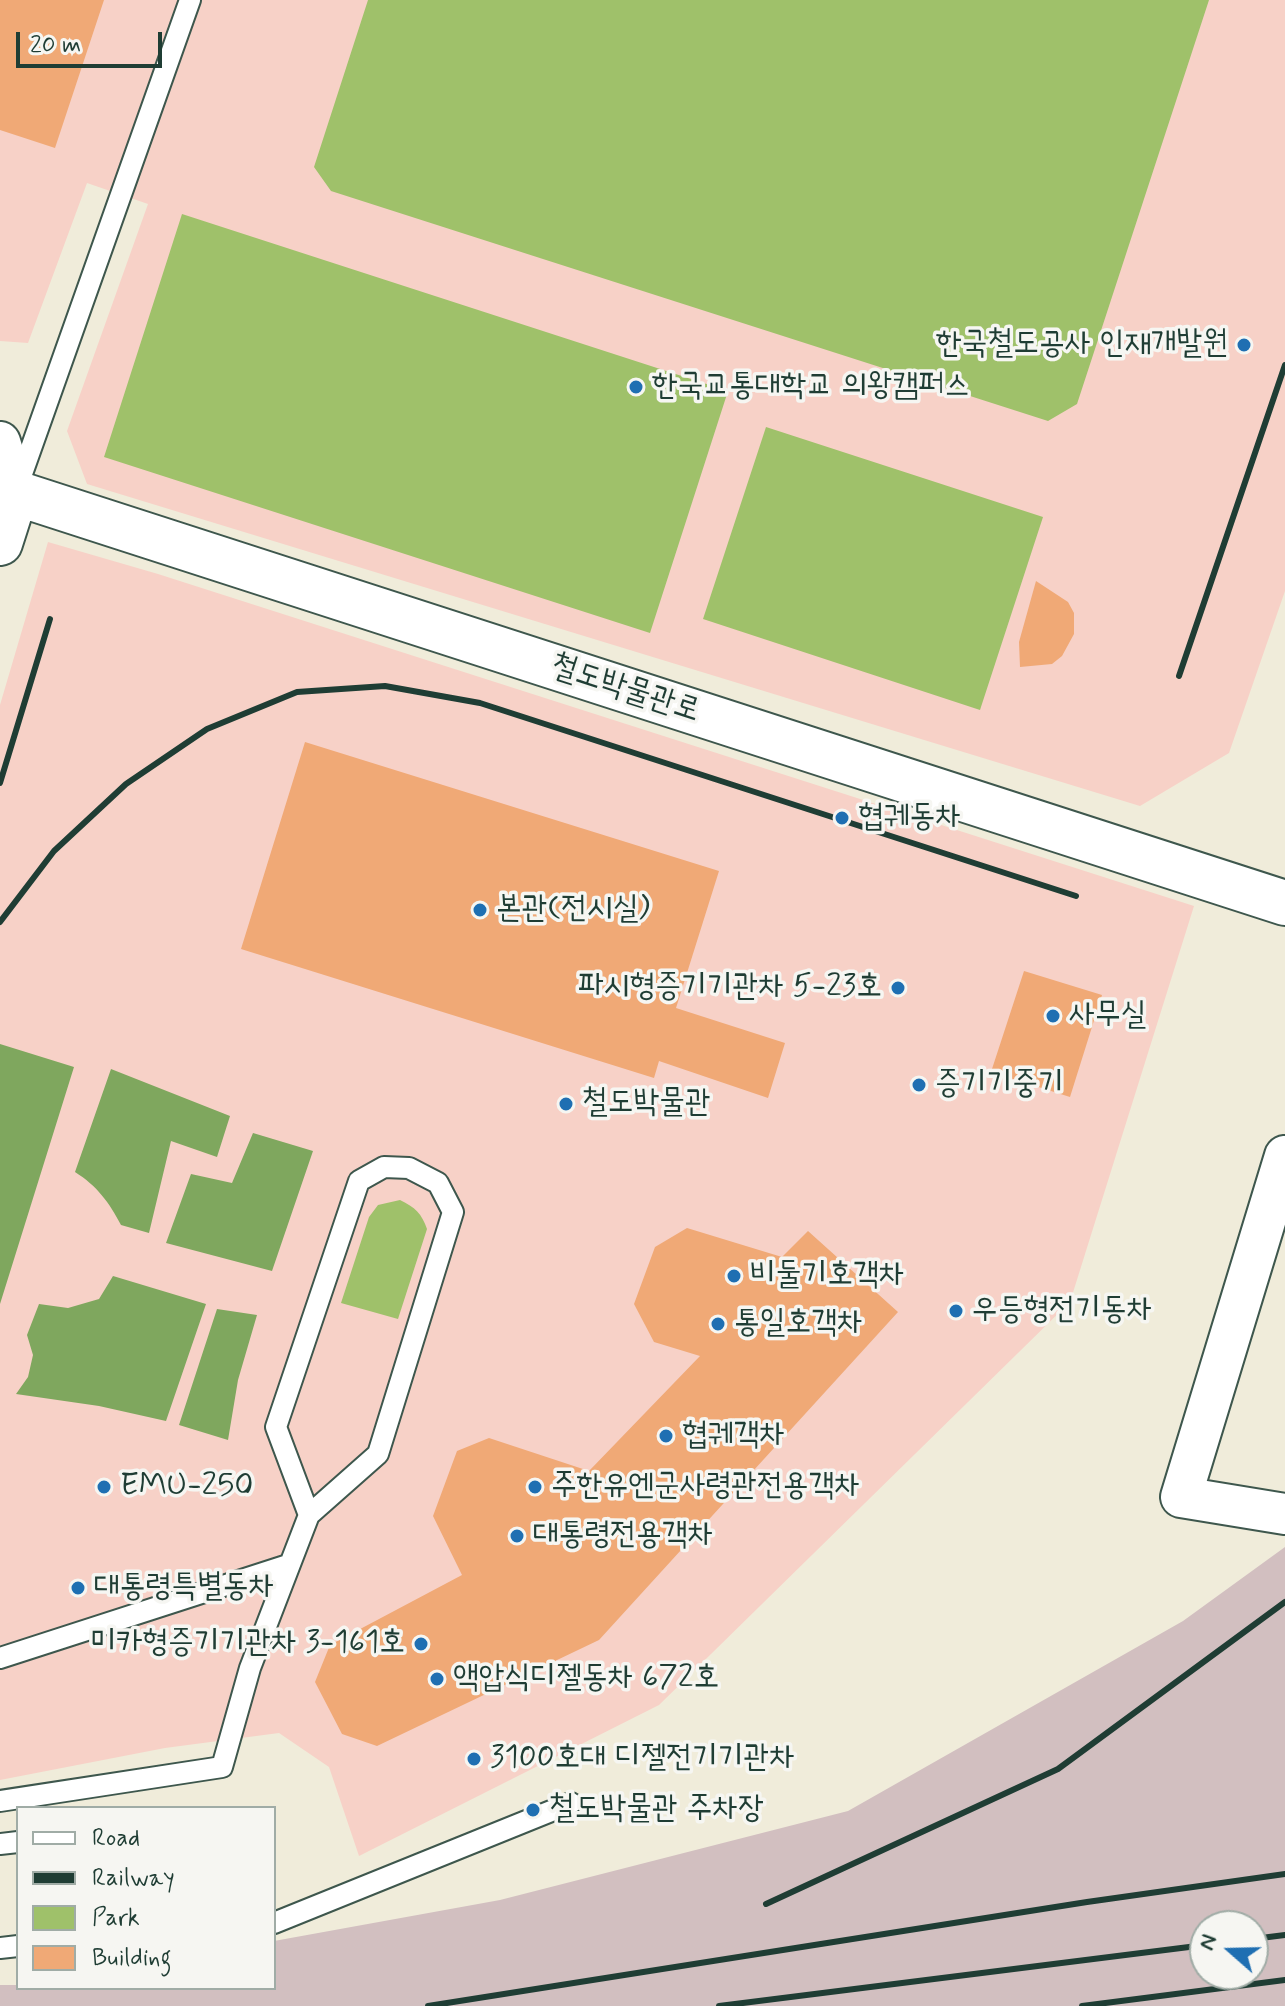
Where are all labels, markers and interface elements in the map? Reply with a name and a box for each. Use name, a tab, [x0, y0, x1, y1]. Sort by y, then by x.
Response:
scale bar	[20, 16, 166, 66]
text: 20 m	[30, 30, 81, 61]
place label: 한국철도공사 인재개발원	[936, 326, 1228, 364]
marker: 한국철도공사 인재개발원	[1235, 336, 1253, 354]
place label: 한국교통대학교 의왕캠퍼스	[652, 368, 970, 406]
marker: 한국교통대학교 의왕캠퍼스	[627, 378, 645, 396]
street label: 철도박물관로	[546, 648, 704, 732]
place label: 협궤동차	[858, 799, 961, 837]
marker: 협궤동차	[833, 809, 851, 827]
place label: 본관(전시실)	[496, 891, 650, 929]
marker: 본관(전시실)	[471, 901, 489, 919]
place label: 파시형증기기관차 5-23호	[578, 969, 882, 1007]
marker: 파시형증기기관차 5-23호	[889, 979, 907, 997]
place label: 사무실	[1069, 997, 1146, 1035]
marker: 사무실	[1044, 1007, 1062, 1025]
place label: 증기기중기	[935, 1066, 1064, 1104]
marker: 증기기중기	[910, 1076, 928, 1094]
place label: 철도박물관	[582, 1085, 711, 1123]
marker: 철도박물관	[557, 1095, 575, 1113]
place label: 비둘기호객차	[750, 1257, 904, 1295]
marker: 비둘기호객차	[725, 1267, 743, 1285]
place label: 우등형전기동차	[972, 1292, 1152, 1330]
marker: 우등형전기동차	[947, 1302, 965, 1320]
place label: 통일호객차	[734, 1305, 863, 1343]
marker: 통일호객차	[709, 1315, 727, 1333]
place label: 협궤객차	[682, 1417, 785, 1455]
marker: 협궤객차	[657, 1427, 675, 1445]
place label: EMU-250	[120, 1468, 253, 1506]
place label: 주한유엔군사령관전용객차	[551, 1468, 860, 1506]
marker: EMU-250	[95, 1478, 113, 1496]
marker: 주한유엔군사령관전용객차	[526, 1478, 544, 1496]
place label: 대통령전용객차	[533, 1517, 713, 1555]
marker: 대통령전용객차	[508, 1527, 526, 1545]
place label: 대통령특별동차	[94, 1569, 274, 1607]
marker: 대통령특별동차	[69, 1579, 87, 1597]
place label: 미카형증기기관차 3-161호	[91, 1625, 405, 1663]
marker: 미카형증기기관차 3-161호	[412, 1635, 430, 1653]
place label: 액압식디젤동차 672호	[453, 1660, 719, 1698]
marker: 액압식디젤동차 672호	[428, 1670, 446, 1688]
place label: 3100호대 디젤전기기관차	[490, 1740, 795, 1778]
marker: 3100호대 디젤전기기관차	[465, 1750, 483, 1768]
place label: 철도박물관 주차장	[549, 1791, 764, 1829]
marker: 철도박물관 주차장	[524, 1801, 542, 1819]
legend	[16, 1806, 276, 1990]
text: Road	[92, 1823, 140, 1854]
text: Railway	[92, 1863, 175, 1894]
text: Park	[92, 1903, 140, 1934]
north arrow	[1189, 1910, 1269, 1990]
text: N	[1193, 1931, 1224, 1954]
text: Building	[92, 1943, 172, 1974]

